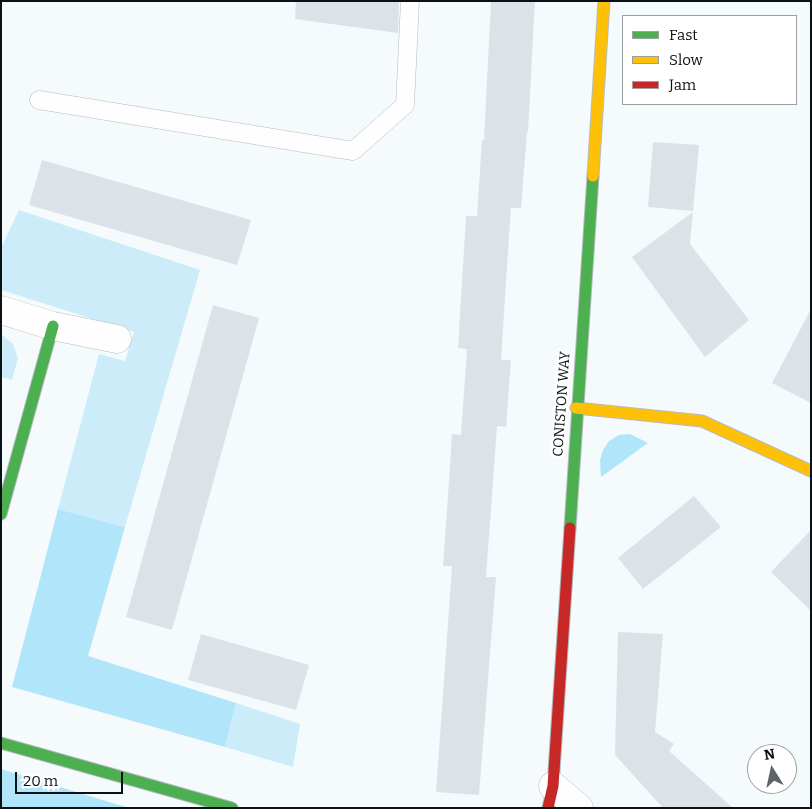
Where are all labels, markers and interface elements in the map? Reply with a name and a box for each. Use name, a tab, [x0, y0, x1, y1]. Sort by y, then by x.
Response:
legend	[622, 15, 797, 105]
text: Fast	[669, 26, 698, 44]
text: Slow	[669, 51, 703, 69]
text: Jam	[669, 76, 696, 94]
street label: CONISTON WAY	[550, 351, 574, 457]
north arrow	[747, 744, 797, 794]
text: N	[763, 745, 776, 764]
scale bar	[18, 762, 125, 794]
text: 20 m	[23, 772, 58, 790]

